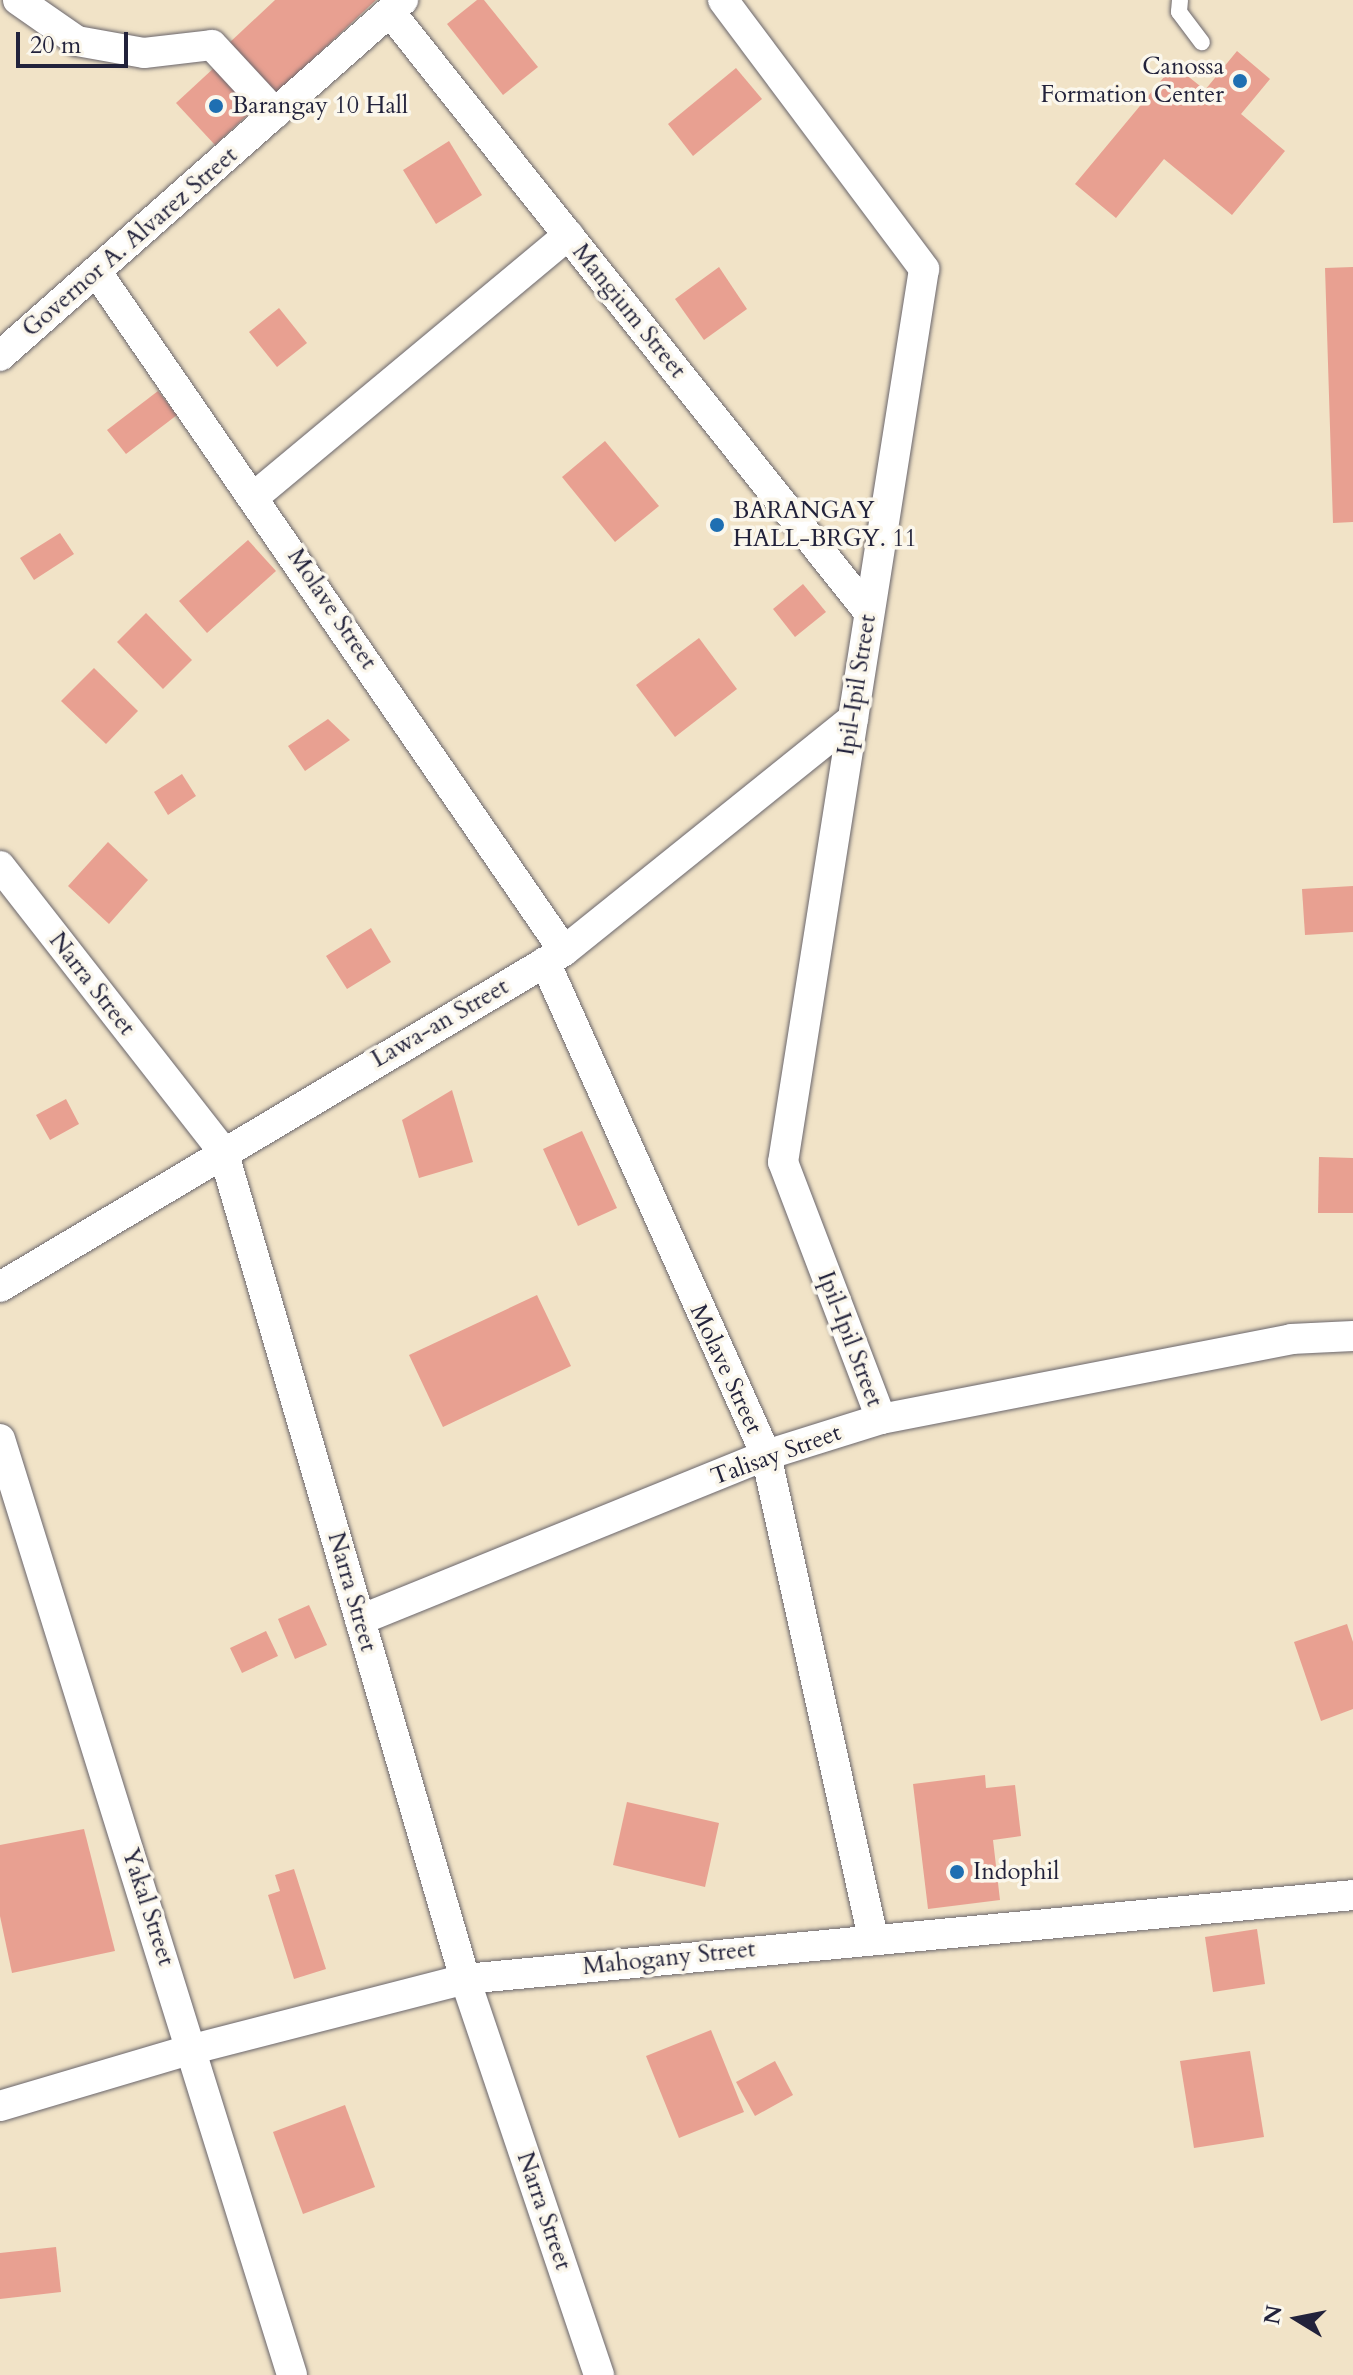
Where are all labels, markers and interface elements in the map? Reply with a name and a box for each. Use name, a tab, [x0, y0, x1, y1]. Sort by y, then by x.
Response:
scale bar	[20, 16, 132, 66]
text: 20 m	[30, 29, 81, 62]
place label: Canossa Formation Center	[1040, 53, 1224, 109]
marker: Canossa Formation Center	[1231, 72, 1249, 90]
place label: Barangay 10 Hall	[232, 92, 408, 120]
marker: Barangay 10 Hall	[207, 97, 225, 115]
street label: Governor A. Alvarez Street	[17, 141, 243, 343]
street label: Mangium Street	[566, 238, 692, 384]
place label: BARANGAY HALL-BRGY. 11	[733, 497, 917, 553]
marker: BARANGAY HALL-BRGY. 11	[708, 516, 726, 534]
street label: Molave Street	[281, 543, 383, 675]
street label: Ipil-Ipil Street	[832, 612, 882, 758]
street label: Narra Street	[43, 927, 141, 1041]
street label: Lawa-an Street	[366, 972, 514, 1074]
street label: Ipil-Ipil Street	[811, 1267, 889, 1411]
street label: Molave Street	[684, 1300, 768, 1438]
street label: Talisay Street	[707, 1418, 845, 1492]
street label: Narra Street	[321, 1529, 383, 1655]
street label: Yakal Street	[115, 1845, 181, 1969]
place label: Indophil	[973, 1858, 1059, 1886]
marker: Indophil	[948, 1863, 966, 1881]
street label: Mahogany Street	[581, 1935, 757, 1981]
street label: Narra Street	[510, 2148, 578, 2274]
north arrow	[1257, 2279, 1337, 2359]
text: N	[1257, 2303, 1290, 2327]

